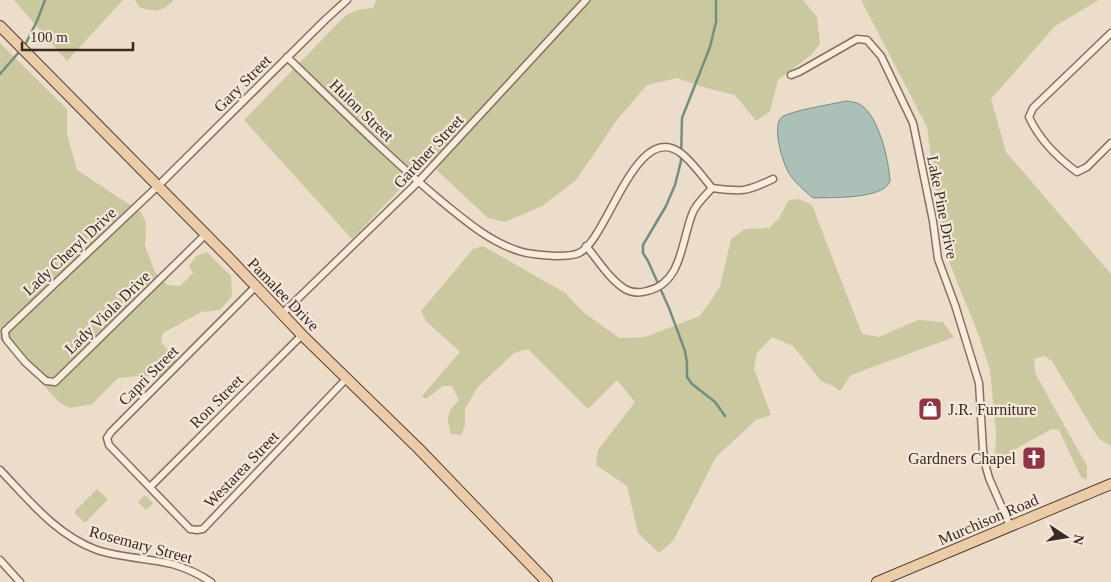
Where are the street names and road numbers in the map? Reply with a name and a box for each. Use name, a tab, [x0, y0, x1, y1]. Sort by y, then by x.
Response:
street label: Gary Street	[210, 51, 275, 116]
street label: Hulon Street	[326, 76, 397, 145]
street label: Gardner Street	[390, 111, 467, 191]
street label: Lake Pine Drive	[924, 154, 961, 260]
street label: Lady Cheryl Drive	[19, 204, 120, 300]
street label: Pamalee Drive	[245, 254, 323, 334]
street label: Lady Viola Drive	[61, 267, 154, 358]
street label: Capri Street	[115, 342, 183, 409]
street label: Ron Street	[186, 371, 247, 431]
street label: Westarea Street	[201, 427, 282, 511]
street label: Murchison Road	[936, 491, 1041, 548]
street label: Rosemary Street	[87, 523, 195, 568]

